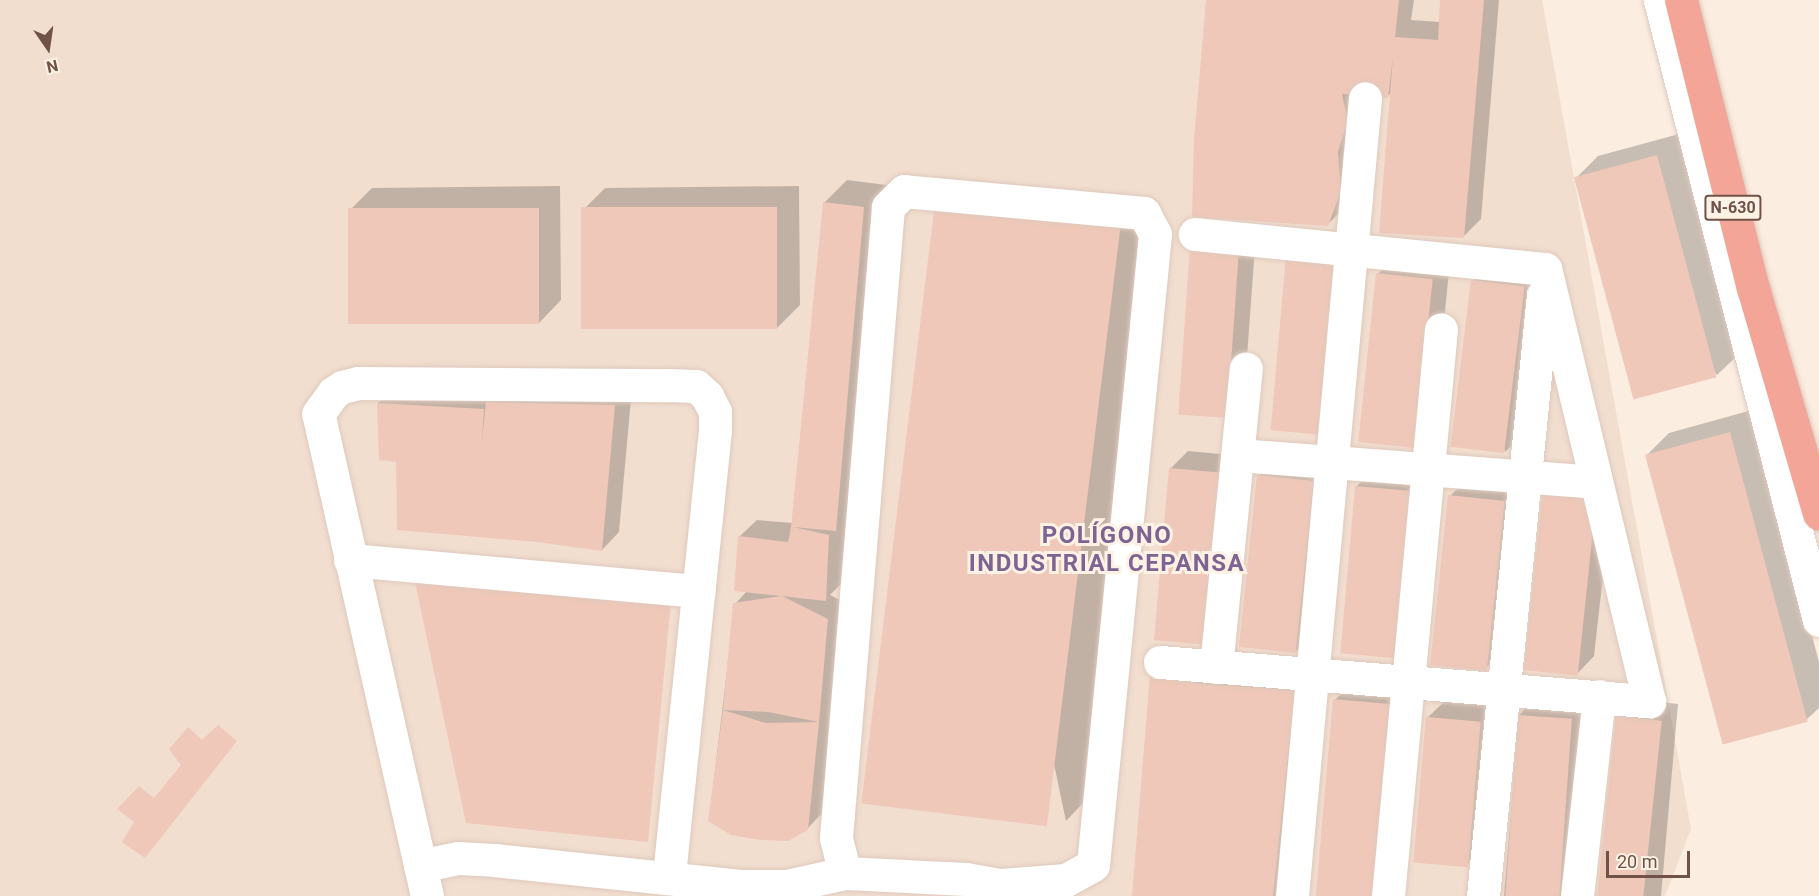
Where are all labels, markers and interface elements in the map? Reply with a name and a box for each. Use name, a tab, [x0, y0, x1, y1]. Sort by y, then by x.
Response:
north arrow	[18, 18, 78, 78]
text: N	[45, 55, 60, 77]
road number: N-630	[1703, 195, 1763, 221]
district label: POLÍGONO INDUSTRIAL CEPANSA	[969, 522, 1245, 578]
scale bar	[1609, 839, 1693, 877]
text: 20 m	[1617, 851, 1657, 872]

